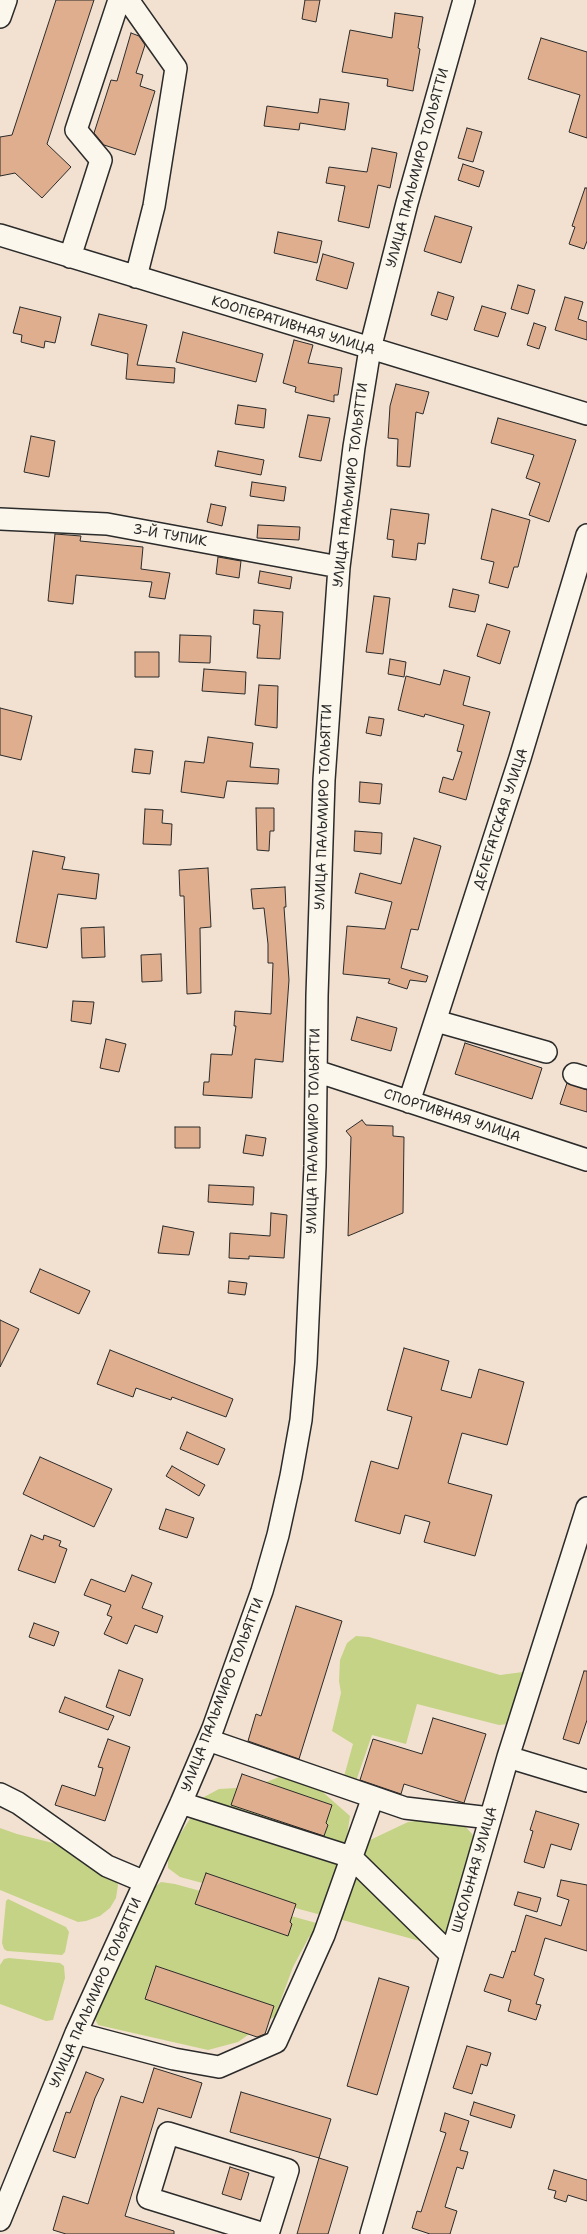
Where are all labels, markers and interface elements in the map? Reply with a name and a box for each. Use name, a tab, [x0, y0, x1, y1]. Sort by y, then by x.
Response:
street label: УЛИЦА ПАЛЬМИРО ТОЛЬЯТТИ	[383, 66, 453, 270]
street label: КООПЕРАТИВНАЯ УЛИЦА	[209, 293, 377, 359]
street label: УЛИЦА ПАЛЬМИРО ТОЛЬЯТТИ	[330, 382, 372, 588]
street label: 3-Й ТУПИК	[131, 521, 209, 551]
street label: УЛИЦА ПАЛЬМИРО ТОЛЬЯТТИ	[312, 704, 336, 910]
street label: ДЕЛЕГАТСКАЯ УЛИЦА	[470, 746, 532, 892]
street label: УЛИЦА ПАЛЬМИРО ТОЛЬЯТТИ	[304, 1028, 324, 1234]
street label: СПОРТИВНАЯ УЛИЦА	[381, 1086, 523, 1146]
street label: УЛИЦА ПАЛЬМИРО ТОЛЬЯТТИ	[178, 1596, 268, 1794]
street label: ШКОЛЬНАЯ УЛИЦА	[449, 1805, 501, 1935]
street label: УЛИЦА ПАЛЬМИРО ТОЛЬЯТТИ	[46, 1895, 146, 2091]

